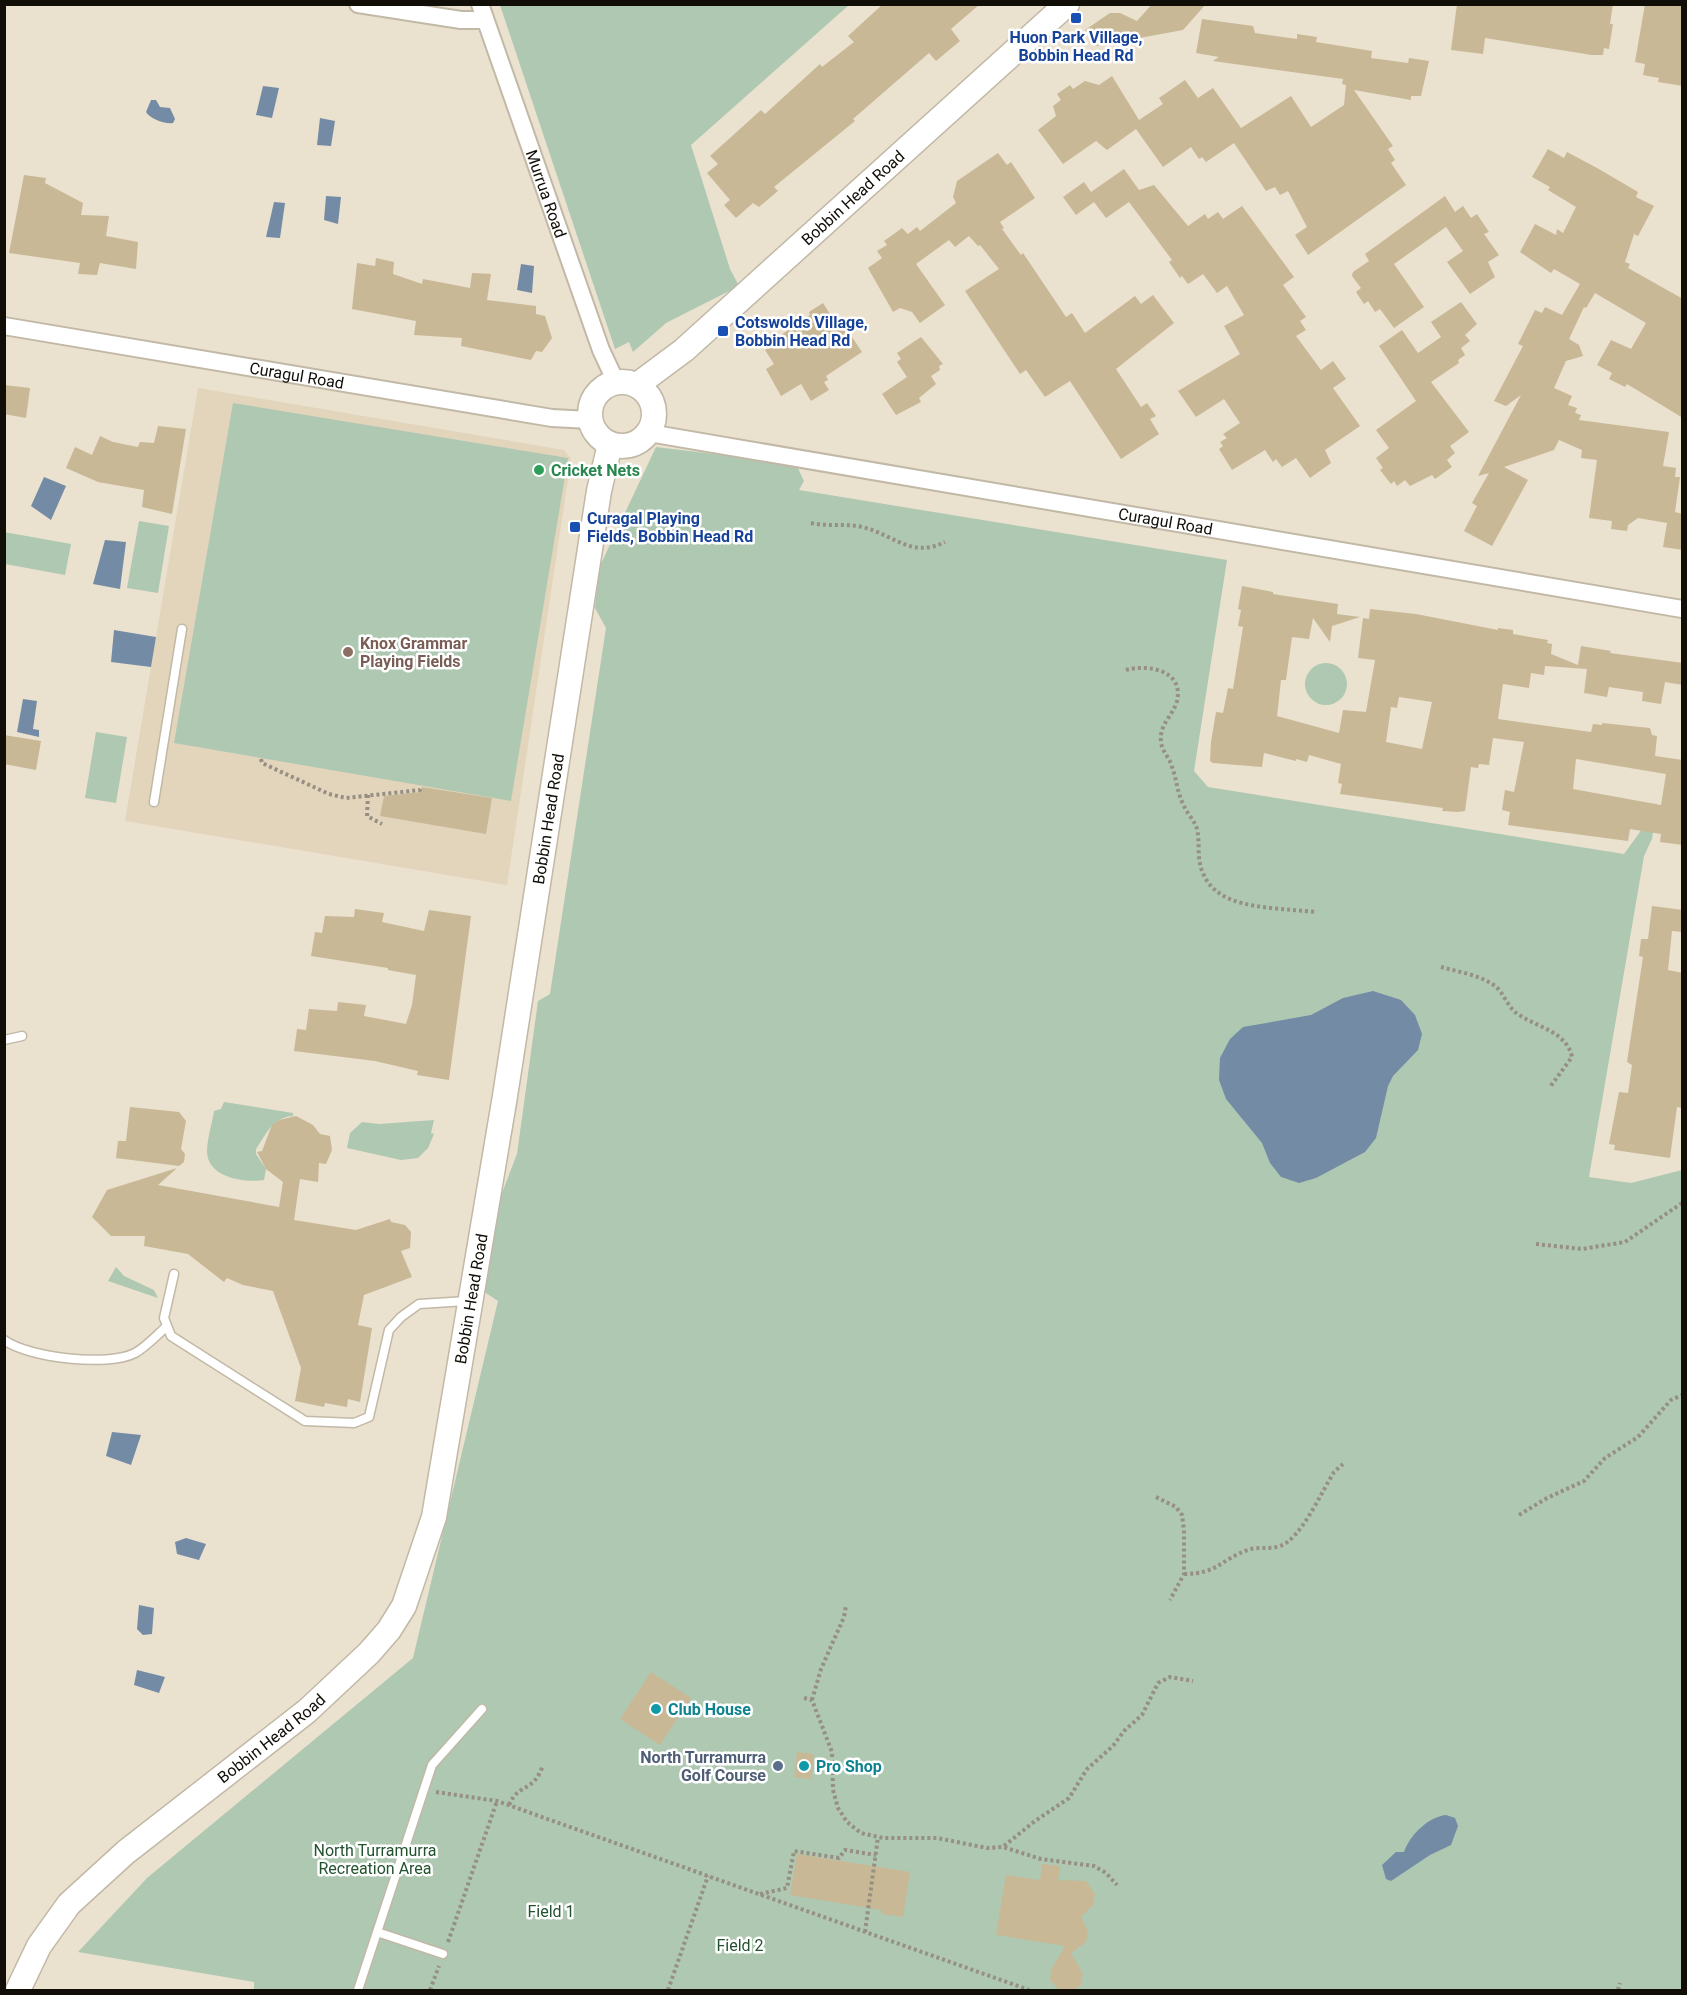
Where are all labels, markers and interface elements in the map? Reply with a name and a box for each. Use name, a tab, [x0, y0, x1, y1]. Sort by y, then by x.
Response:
marker: Huon Park Village, Bobbin Head Rd	[1069, 11, 1083, 25]
place label: Huon Park Village, Bobbin Head Rd	[1010, 28, 1142, 65]
street label: Bobbin Head Road	[797, 146, 908, 249]
street label: Murrua Road	[522, 147, 570, 240]
place label: Cotswolds Village, Bobbin Head Rd	[735, 313, 868, 350]
marker: Cotswolds Village, Bobbin Head Rd	[716, 324, 730, 338]
street label: Curagul Road	[248, 358, 346, 392]
place label: Cricket Nets	[551, 461, 640, 480]
marker: Cricket Nets	[532, 463, 546, 477]
street label: Curagul Road	[1117, 504, 1214, 538]
place label: Curagal Playing Fields, Bobbin Head Rd	[587, 509, 753, 546]
marker: Curagal Playing Fields, Bobbin Head Rd	[568, 520, 582, 534]
place label: Knox Grammar Playing Fields	[360, 634, 467, 671]
marker: Knox Grammar Playing Fields	[341, 645, 355, 659]
street label: Bobbin Head Road	[529, 752, 568, 886]
street label: Bobbin Head Road	[450, 1232, 491, 1365]
street label: Bobbin Head Road	[214, 1690, 329, 1787]
place label: Club House	[668, 1700, 751, 1719]
marker: Club House	[649, 1702, 663, 1716]
place label: North Turramurra Golf Course	[640, 1748, 766, 1785]
place label: Pro Shop	[816, 1757, 882, 1776]
marker: North Turramurra Golf Course	[771, 1759, 785, 1773]
marker: Pro Shop	[797, 1759, 811, 1773]
park label: North Turramurra Recreation Area	[314, 1841, 437, 1878]
park label: Field 1	[527, 1902, 575, 1921]
park label: Field 2	[716, 1936, 764, 1955]

